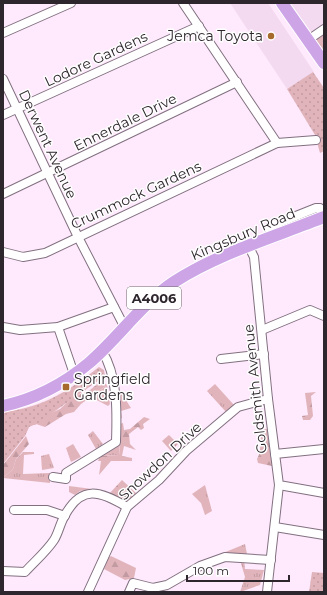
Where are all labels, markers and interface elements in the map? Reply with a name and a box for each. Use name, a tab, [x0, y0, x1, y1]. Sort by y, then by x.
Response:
street label: Lodore Gardens	[42, 27, 150, 91]
place label: Jemca Toyota	[166, 27, 263, 45]
marker: Jemca Toyota	[266, 31, 276, 41]
street label: Derwent Avenue	[15, 87, 81, 201]
street label: Ennerdale Drive	[70, 89, 180, 155]
street label: Crummock Gardens	[68, 157, 204, 233]
street label: Kingsbury Road	[188, 204, 298, 264]
road number: A4006	[127, 287, 181, 309]
street label: Goldsmith Avenue	[239, 323, 271, 455]
place label: Springfield Gardens	[74, 370, 151, 404]
marker: Springfield Gardens	[61, 382, 71, 392]
street label: Snowdon Drive	[115, 418, 205, 504]
scale bar	[187, 557, 289, 583]
text: 100 m	[193, 563, 229, 578]

